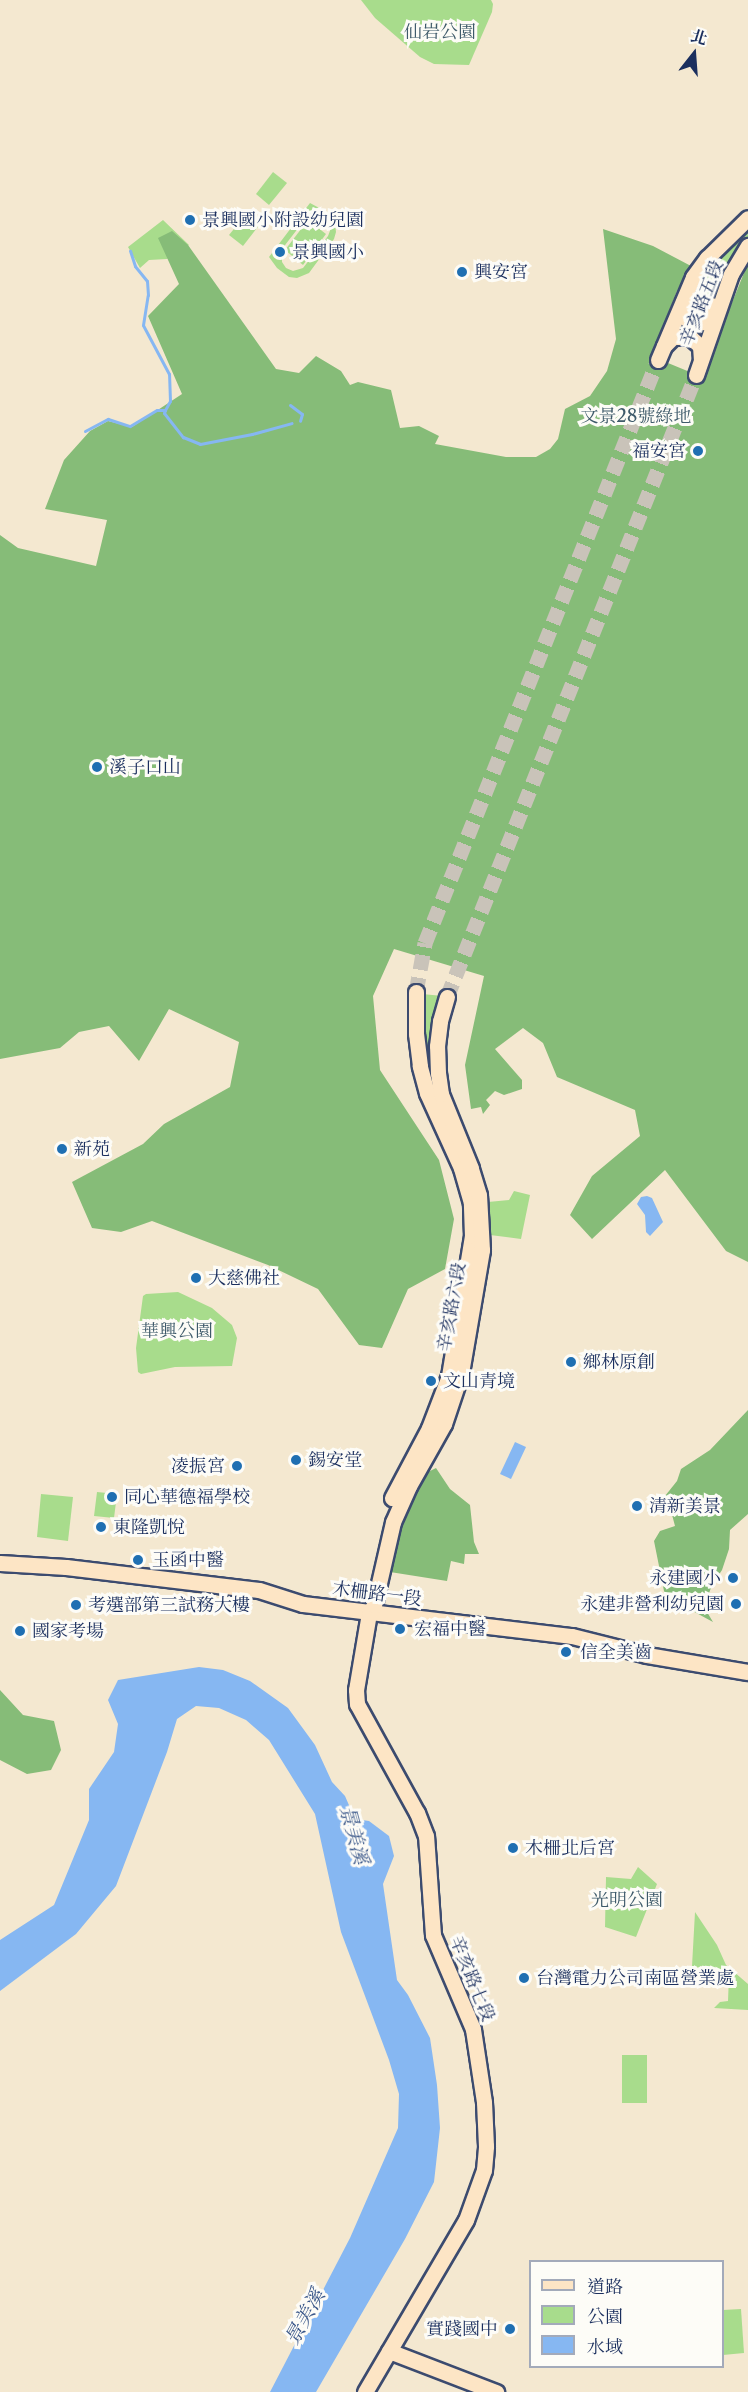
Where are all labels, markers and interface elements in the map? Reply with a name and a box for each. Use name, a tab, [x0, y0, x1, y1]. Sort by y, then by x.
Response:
park label: 仙岩公園	[404, 21, 476, 43]
north arrow	[664, 24, 724, 84]
text: 北	[689, 25, 710, 49]
place label: 景興國小附設幼兒園	[202, 209, 364, 231]
marker: 景興國小附設幼兒園	[183, 213, 197, 227]
place label: 景興國小	[292, 241, 364, 263]
marker: 景興國小	[273, 245, 287, 259]
street label: 辛亥路五段	[676, 257, 728, 349]
place label: 興安宮	[474, 261, 528, 283]
marker: 興安宮	[455, 265, 469, 279]
park label: 文景28號綠地	[580, 405, 692, 427]
place label: 福安宮	[632, 440, 686, 462]
marker: 福安宮	[691, 444, 705, 458]
place label: 溪子口山	[109, 756, 181, 778]
marker: 溪子口山	[90, 760, 104, 774]
place label: 新苑	[74, 1138, 110, 1160]
marker: 新苑	[55, 1142, 69, 1156]
street label: 辛亥路六段	[434, 1261, 470, 1353]
place label: 大慈佛社	[208, 1267, 280, 1289]
marker: 大慈佛社	[189, 1271, 203, 1285]
park label: 華興公園	[141, 1320, 213, 1342]
place label: 鄉林原創	[583, 1351, 655, 1373]
marker: 鄉林原創	[564, 1355, 578, 1369]
place label: 文山青境	[443, 1370, 515, 1392]
marker: 文山青境	[424, 1374, 438, 1388]
place label: 錫安堂	[308, 1449, 362, 1471]
marker: 錫安堂	[289, 1453, 303, 1467]
place label: 凌振宮	[171, 1455, 225, 1477]
marker: 凌振宮	[230, 1459, 244, 1473]
place label: 同心華德福學校	[124, 1486, 250, 1508]
marker: 同心華德福學校	[105, 1490, 119, 1504]
place label: 清新美景	[649, 1495, 721, 1517]
marker: 清新美景	[630, 1499, 644, 1513]
place label: 東隆凱悅	[113, 1516, 185, 1538]
marker: 東隆凱悅	[94, 1520, 108, 1534]
place label: 玉函中醫	[152, 1549, 224, 1571]
marker: 玉函中醫	[129, 1551, 147, 1569]
place label: 永建國小	[649, 1567, 721, 1589]
marker: 永建國小	[726, 1571, 740, 1585]
street label: 木柵路一段	[331, 1578, 423, 1610]
place label: 永建非營利幼兒園	[580, 1593, 724, 1615]
place label: 考選部第三試務大樓	[88, 1594, 250, 1616]
marker: 永建非營利幼兒園	[729, 1597, 743, 1611]
marker: 考選部第三試務大樓	[69, 1598, 83, 1612]
place label: 宏福中醫	[414, 1618, 486, 1640]
place label: 國家考場	[32, 1620, 104, 1642]
marker: 宏福中醫	[391, 1620, 409, 1638]
marker: 國家考場	[13, 1624, 27, 1638]
place label: 信全美齒	[580, 1641, 652, 1663]
marker: 信全美齒	[557, 1643, 575, 1661]
water label: 景美溪	[335, 1803, 373, 1867]
place label: 木柵北后宮	[525, 1837, 615, 1859]
marker: 木柵北后宮	[506, 1841, 520, 1855]
park label: 光明公園	[591, 1889, 663, 1911]
street label: 辛亥路七段	[445, 1933, 499, 2025]
place label: 台灣電力公司南區營業處	[536, 1967, 734, 1989]
marker: 台灣電力公司南區營業處	[517, 1971, 531, 1985]
legend	[529, 2260, 724, 2368]
text: 道路	[587, 2276, 623, 2298]
water label: 景美溪	[280, 2285, 330, 2349]
text: 公園	[587, 2306, 623, 2328]
place label: 實踐國中	[426, 2318, 498, 2340]
marker: 實踐國中	[503, 2322, 517, 2336]
text: 水域	[587, 2336, 623, 2358]

